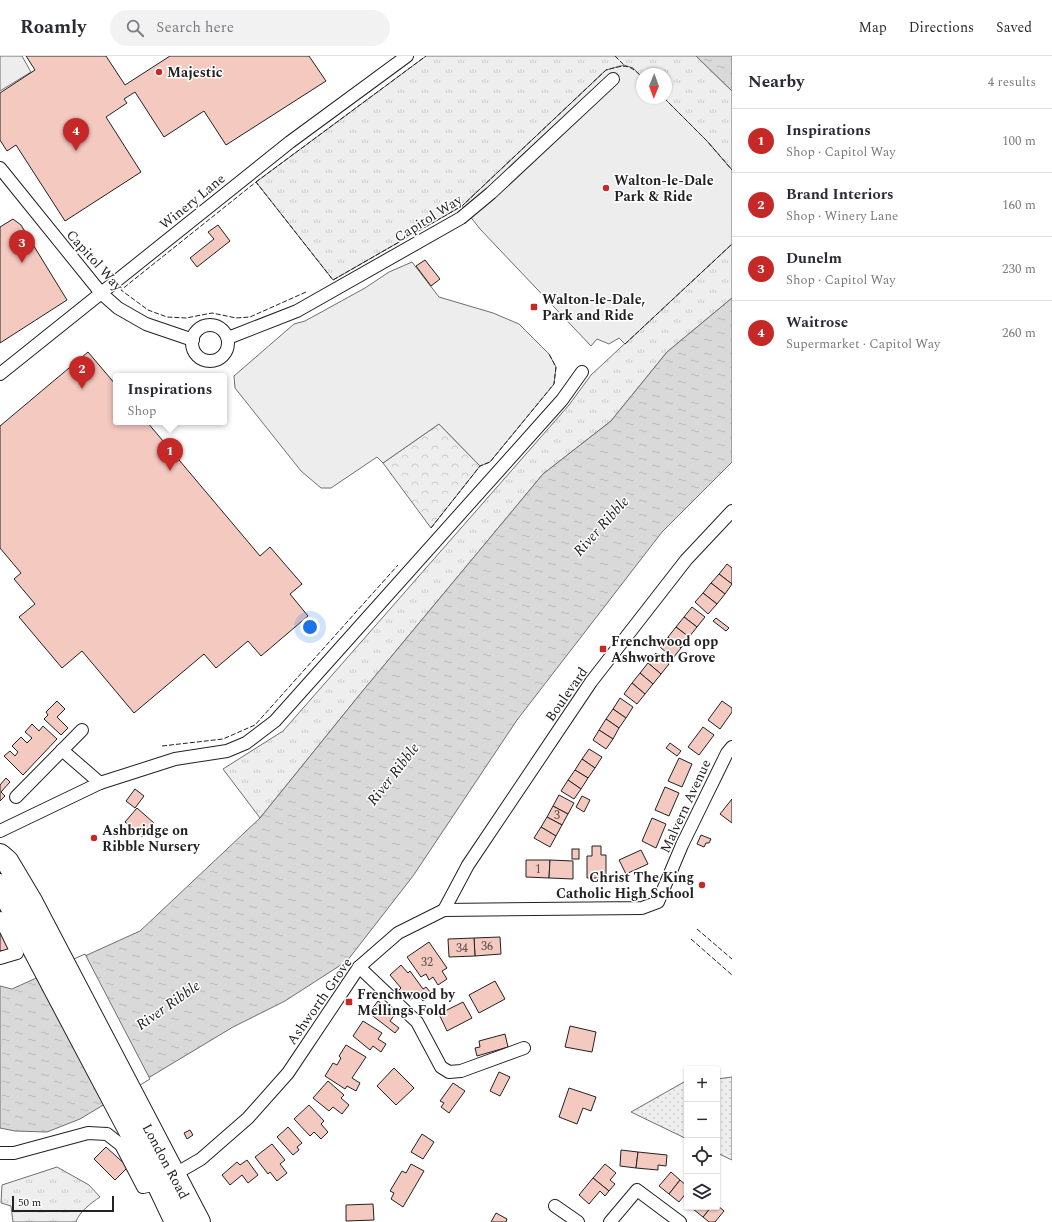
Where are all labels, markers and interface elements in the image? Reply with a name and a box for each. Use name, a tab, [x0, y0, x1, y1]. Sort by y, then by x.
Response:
search box	[110, 10, 390, 46]
text: Roamly	[20, 13, 86, 42]
text: Search here	[156, 16, 234, 39]
icon: search	[124, 17, 146, 39]
text: Map	[859, 17, 887, 38]
text: Directions	[909, 17, 974, 38]
text: Saved	[996, 17, 1032, 38]
place label: Majestic	[167, 62, 223, 83]
marker: Majestic	[154, 67, 164, 77]
north arrow	[636, 68, 672, 104]
text: Nearby	[748, 69, 804, 95]
text: 4 results	[988, 72, 1036, 92]
pin: 4	[63, 118, 89, 151]
text: Inspirations	[786, 119, 871, 142]
text: 1	[757, 131, 765, 151]
text: 100 m	[1002, 131, 1036, 151]
text: Shop · Capitol Way	[786, 142, 896, 162]
street label: Winery Lane	[155, 168, 230, 235]
place label: Walton-le-Dale Park & Ride	[614, 170, 714, 207]
marker: Walton-le-Dale Park & Ride	[601, 183, 611, 193]
text: Brand Interiors	[786, 183, 894, 206]
street label: Capitol Way	[390, 189, 467, 248]
text: 2	[757, 195, 765, 215]
text: 160 m	[1002, 195, 1036, 215]
text: Shop · Winery Lane	[786, 206, 898, 226]
street label: Capitol Way	[61, 225, 129, 297]
pin: 3	[9, 230, 35, 263]
text: Dunelm	[786, 247, 842, 270]
text: 3	[757, 259, 765, 279]
text: 230 m	[1002, 259, 1036, 279]
text: Shop · Capitol Way	[786, 270, 896, 290]
place label: Walton-le-Dale, Park and Ride	[542, 289, 645, 326]
marker: Walton-le-Dale, Park and Ride	[529, 302, 539, 312]
text: Waitrose	[786, 311, 848, 334]
text: 4	[757, 323, 765, 343]
text: 260 m	[1002, 323, 1036, 343]
text: Supermarket · Capitol Way	[786, 334, 940, 354]
pin: 2	[69, 356, 95, 389]
popup	[113, 373, 227, 425]
text: Inspirations	[128, 378, 212, 401]
text: Shop	[128, 401, 156, 421]
pin: 1	[157, 438, 183, 471]
water label: River Ribble	[568, 491, 635, 562]
your location	[300, 617, 320, 637]
place label: Frenchwood opp Ashworth Grove	[611, 631, 718, 668]
marker: Frenchwood opp Ashworth Grove	[598, 644, 608, 654]
street label: Boulevard	[540, 662, 593, 726]
water label: River Ribble	[361, 738, 426, 811]
street label: Malvern Avenue	[655, 756, 716, 857]
house number: 3	[554, 806, 560, 825]
place label: Ashbridge on Ribble Nursery	[102, 820, 201, 857]
marker: Ashbridge on Ribble Nursery	[89, 833, 99, 843]
house number: 1	[535, 860, 541, 879]
place label: Christ The King Catholic High School	[556, 867, 694, 904]
marker: Christ The King Catholic High School	[697, 880, 707, 890]
house number: 36	[481, 937, 493, 956]
house number: 34	[456, 939, 468, 958]
street label: Ashworth Grove	[282, 953, 357, 1049]
house number: 32	[421, 953, 433, 972]
water label: River Ribble	[131, 974, 206, 1036]
place label: Frenchwood by Mellings Fold	[357, 984, 456, 1021]
marker: Frenchwood by Mellings Fold	[344, 997, 354, 1007]
map controls	[684, 1066, 720, 1210]
button: +	[684, 1066, 720, 1102]
button: −	[684, 1102, 720, 1138]
street label: London Road	[137, 1120, 194, 1203]
button: locate	[684, 1138, 720, 1174]
button: layers	[684, 1174, 720, 1210]
scale bar	[12, 1194, 114, 1213]
text: 50 m	[18, 1194, 41, 1211]

